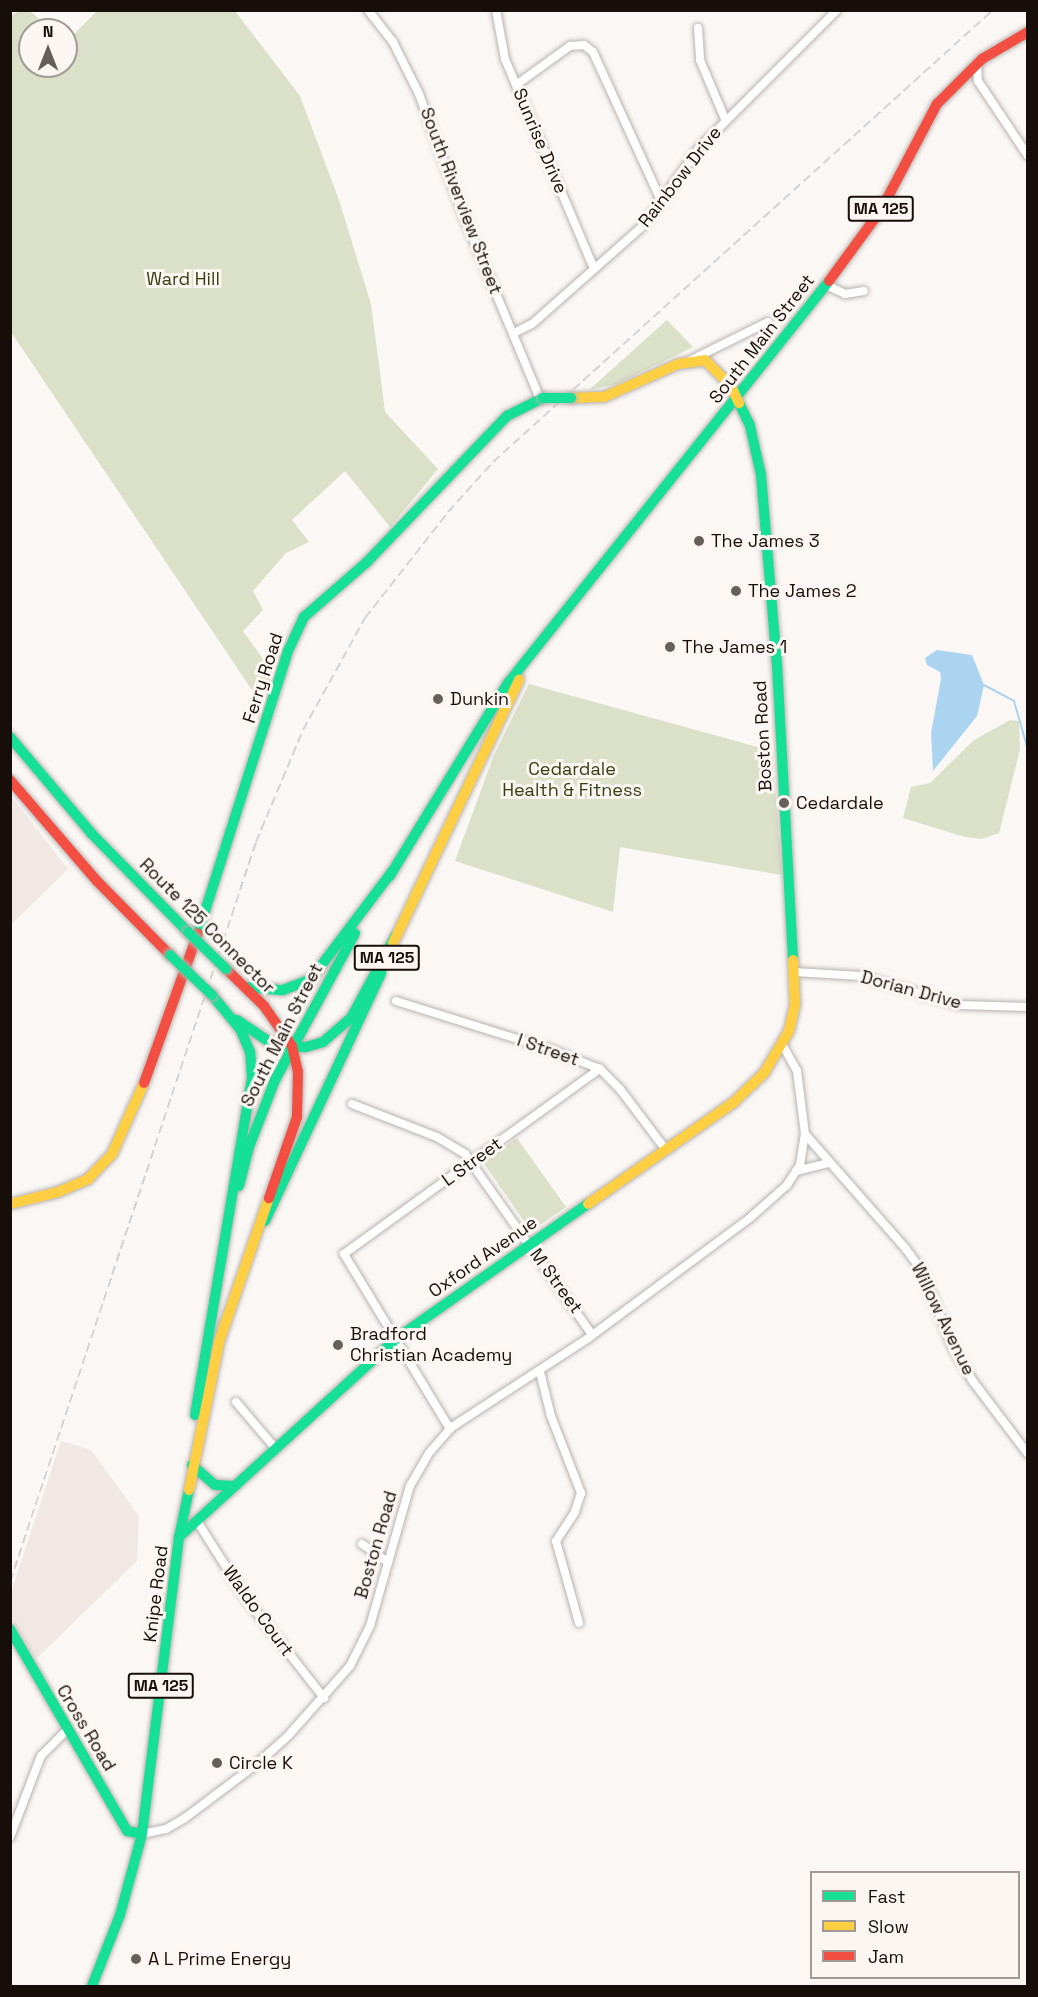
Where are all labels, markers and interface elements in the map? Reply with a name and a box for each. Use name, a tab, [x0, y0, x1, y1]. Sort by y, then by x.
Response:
north arrow	[18, 18, 78, 78]
text: N	[43, 21, 53, 42]
street label: Sunrise Drive	[508, 85, 572, 197]
street label: South Riverview Street	[415, 105, 507, 297]
street label: Rainbow Drive	[634, 122, 726, 232]
road number: MA 125	[846, 196, 916, 222]
park label: Ward Hill	[146, 268, 220, 290]
street label: South Main Street	[705, 270, 819, 408]
place label: The James 3	[711, 530, 820, 552]
marker: The James 3	[692, 534, 706, 548]
place label: The James 2	[748, 580, 857, 602]
marker: The James 2	[729, 584, 743, 598]
street label: Ferry Road	[238, 630, 288, 726]
place label: The James 1	[682, 636, 787, 658]
marker: The James 1	[663, 640, 677, 654]
street label: Boston Road	[749, 680, 777, 792]
place label: Dunkin	[450, 688, 509, 710]
marker: Dunkin	[431, 692, 445, 706]
park label: Cedardale Health & Fitness	[502, 759, 642, 802]
place label: Cedardale	[796, 792, 884, 814]
marker: Cedardale	[777, 796, 791, 810]
street label: Route 125 Connector	[135, 854, 279, 998]
road number: MA 125	[352, 945, 422, 971]
street label: South Main Street	[236, 960, 328, 1110]
street label: Dorian Drive	[858, 966, 964, 1014]
street label: I Street	[514, 1029, 582, 1071]
street label: L Street	[438, 1133, 506, 1191]
street label: Oxford Avenue	[425, 1212, 541, 1302]
street label: M Street	[525, 1244, 587, 1318]
street label: Willow Avenue	[906, 1259, 980, 1379]
place label: Bradford Christian Academy	[350, 1324, 513, 1366]
marker: Bradford Christian Academy	[331, 1338, 345, 1352]
street label: Boston Road	[350, 1489, 402, 1601]
street label: Knipe Road	[139, 1544, 173, 1644]
street label: Waldo Court	[218, 1562, 298, 1660]
road number: MA 125	[126, 1673, 195, 1699]
street label: Cross Road	[52, 1681, 120, 1775]
place label: Circle K	[229, 1752, 293, 1774]
marker: Circle K	[210, 1756, 224, 1770]
legend	[810, 1871, 1020, 1979]
text: Fast	[868, 1885, 905, 1908]
text: Slow	[868, 1915, 909, 1938]
text: Jam	[868, 1945, 904, 1968]
place label: A L Prime Energy	[148, 1948, 292, 1970]
marker: A L Prime Energy	[129, 1952, 143, 1966]

